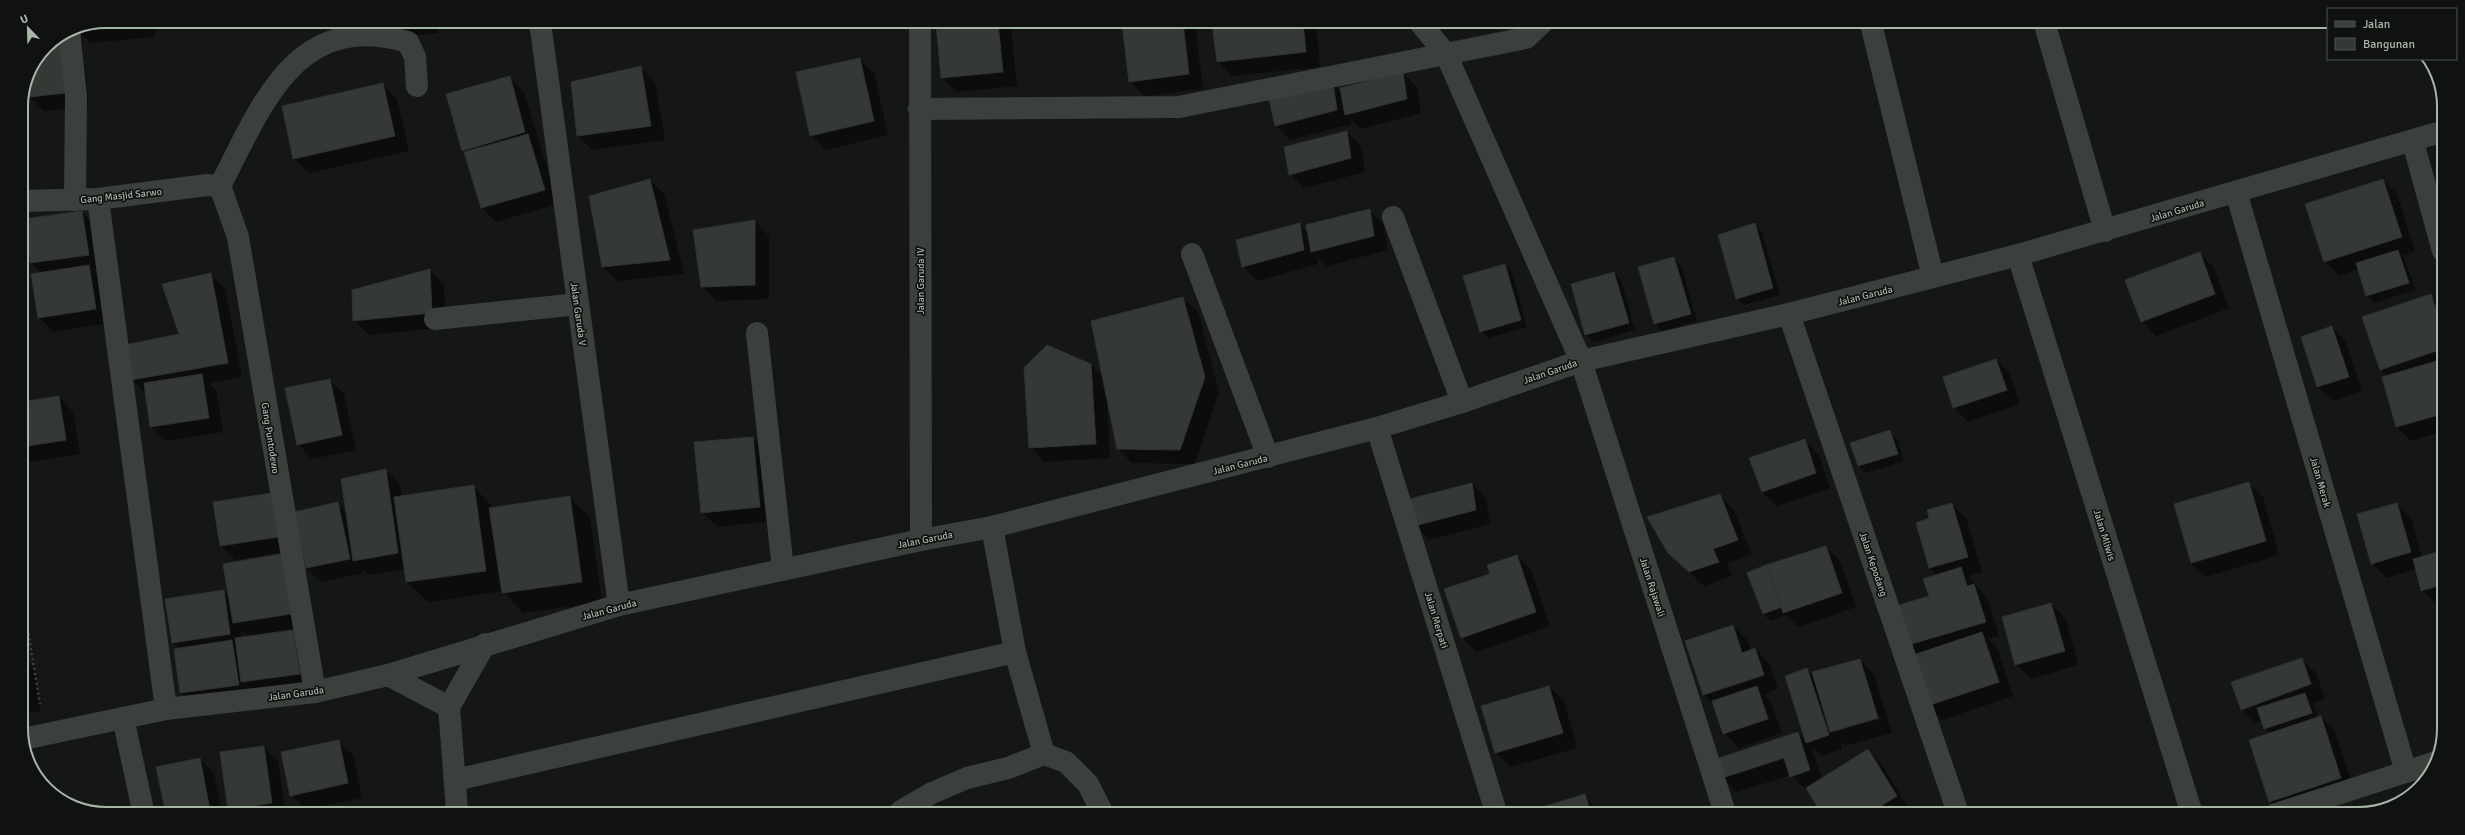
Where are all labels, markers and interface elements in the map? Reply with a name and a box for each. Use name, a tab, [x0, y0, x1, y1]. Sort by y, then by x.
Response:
north arrow	[8, 8, 48, 48]
legend	[2327, 8, 2457, 60]
text: U	[18, 12, 30, 27]
text: Jalan	[2363, 17, 2390, 32]
text: Bangunan	[2363, 37, 2415, 52]
street label: Gang Masjid Sarwo	[80, 186, 162, 206]
street label: Jalan Garuda	[2149, 197, 2206, 225]
street label: Jalan Garuda IV	[915, 247, 927, 314]
street label: Jalan Garuda V	[568, 282, 588, 347]
street label: Jalan Garuda	[1837, 283, 1894, 309]
street label: Jalan Garuda	[1522, 357, 1579, 387]
street label: Gang Puntodewo	[258, 402, 282, 475]
street label: Jalan Garuda	[1212, 452, 1269, 478]
street label: Jalan Merak	[2307, 456, 2333, 509]
street label: Jalan Mliwis	[2091, 508, 2118, 563]
street label: Jalan Garuda	[897, 529, 954, 551]
street label: Jalan Kepodang	[1856, 531, 1890, 598]
street label: Jalan Rajawali	[1637, 556, 1667, 618]
street label: Jalan Merpati	[1422, 591, 1450, 650]
street label: Jalan Garuda	[581, 597, 638, 623]
street label: Jalan Garuda	[268, 684, 325, 704]

